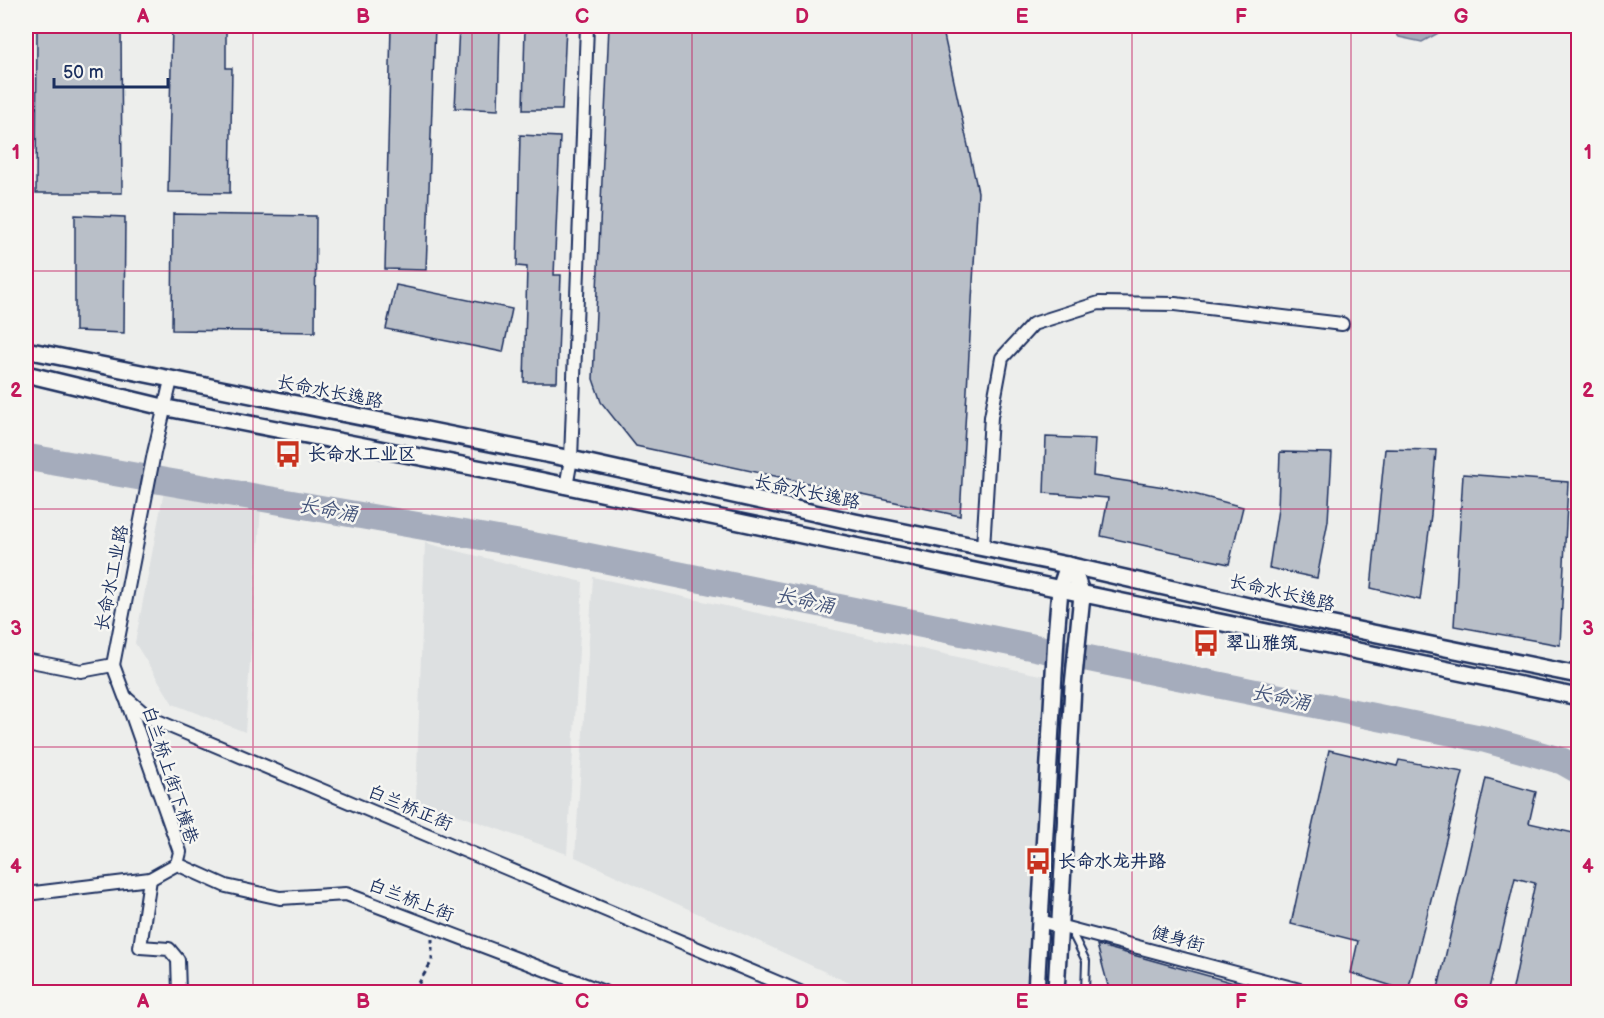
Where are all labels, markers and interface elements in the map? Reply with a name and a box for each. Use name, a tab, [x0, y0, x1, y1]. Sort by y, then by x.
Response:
text: A	[136, 5, 150, 29]
text: B	[356, 5, 370, 29]
text: C	[575, 5, 589, 29]
text: D	[795, 5, 809, 29]
text: E	[1016, 5, 1029, 29]
text: F	[1235, 5, 1247, 29]
text: G	[1454, 5, 1469, 29]
scale bar	[54, 51, 168, 89]
text: 50 m	[63, 62, 104, 83]
text: 1	[12, 141, 20, 165]
text: 1	[1584, 141, 1592, 165]
street label: 长命水长逸路	[275, 371, 385, 413]
text: 2	[10, 379, 22, 403]
text: 2	[1582, 379, 1594, 403]
bus stop icon: 长命水工业区	[273, 439, 303, 469]
place label: 长命水工业区	[308, 444, 416, 465]
street label: 长命水长逸路	[752, 471, 862, 513]
water label: 长命涌	[296, 493, 361, 527]
street label: 长命水工业路	[91, 523, 133, 633]
street label: 长命水长逸路	[1227, 571, 1337, 615]
water label: 长命涌	[773, 583, 838, 619]
text: 3	[10, 617, 22, 641]
text: 3	[1582, 617, 1594, 641]
bus stop icon: 翠山雅筑	[1191, 628, 1221, 658]
place label: 翠山雅筑	[1226, 633, 1298, 654]
water label: 长命涌	[1249, 680, 1314, 716]
street label: 白兰桥上街下横巷	[138, 703, 202, 847]
street label: 白兰桥正街	[364, 781, 456, 835]
bus stop icon: 长命水龙井路	[1023, 846, 1053, 876]
place label: 长命水龙井路	[1058, 851, 1166, 872]
text: 4	[10, 855, 22, 879]
text: 4	[1582, 855, 1594, 879]
street label: 白兰桥上街	[365, 874, 457, 926]
street label: 健身街	[1149, 922, 1207, 956]
text: A	[136, 990, 150, 1014]
text: B	[356, 990, 370, 1014]
text: C	[575, 990, 589, 1014]
text: D	[795, 990, 809, 1014]
text: E	[1016, 990, 1029, 1014]
text: F	[1235, 990, 1247, 1014]
text: G	[1454, 990, 1469, 1014]

